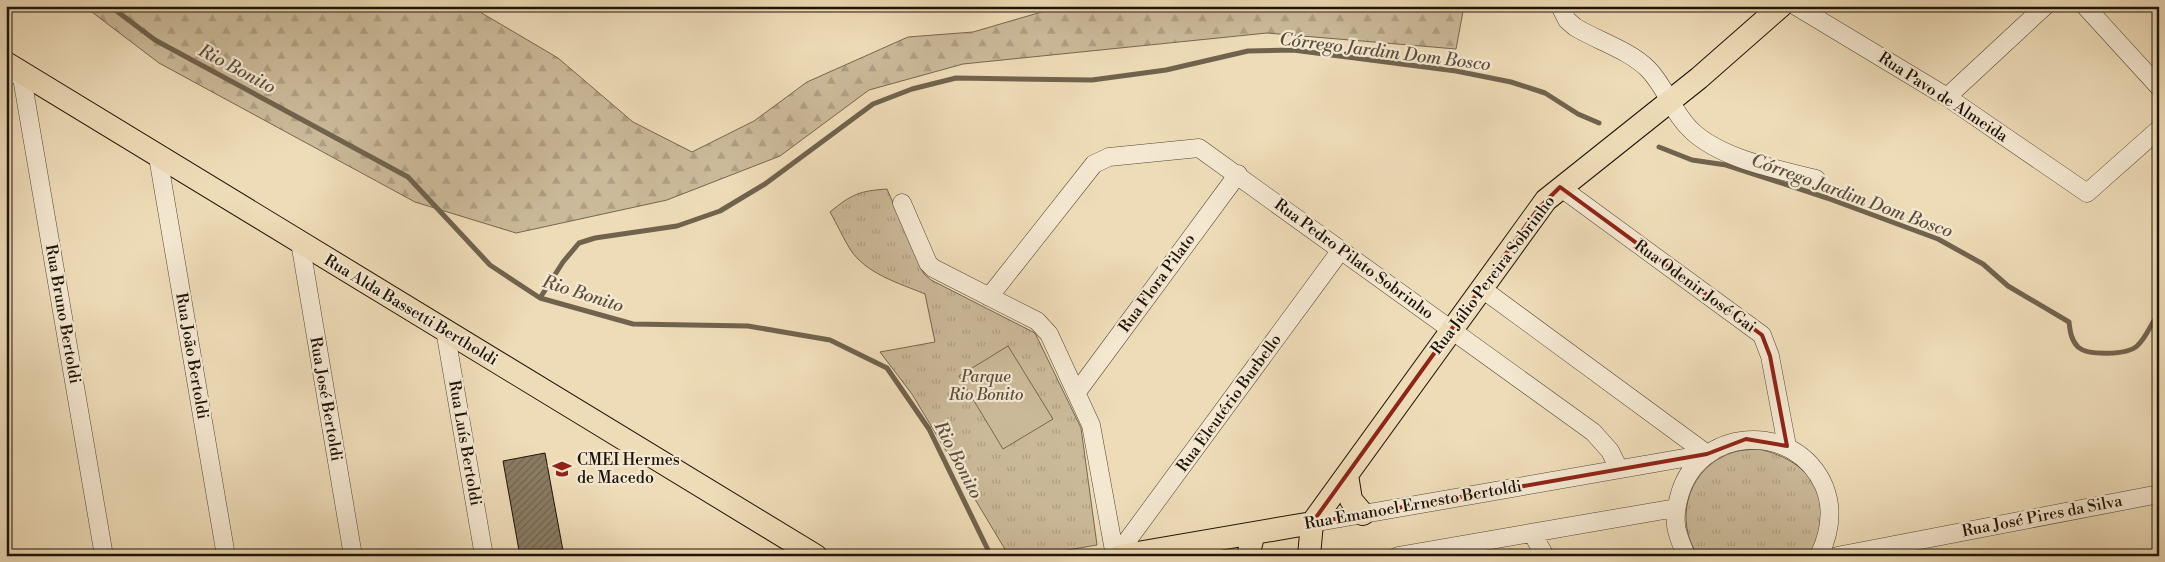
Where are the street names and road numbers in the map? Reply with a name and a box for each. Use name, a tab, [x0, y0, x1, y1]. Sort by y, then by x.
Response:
street label: Rua Pavo de Almeida	[1875, 48, 2012, 147]
street label: Rua Júlio Pereira Sobrinho	[1427, 191, 1559, 359]
street label: Rua Pedro Pilato Sobrinho	[1270, 194, 1438, 324]
street label: Rua Flora Pilato	[1114, 230, 1200, 336]
street label: Rua Odenir José Gai	[1630, 235, 1760, 337]
street label: Rua Bruno Bertoldi	[41, 243, 85, 385]
street label: Rua Alda Bassetti Bertholdi	[320, 250, 502, 370]
street label: Rua João Bertoldi	[171, 291, 213, 421]
street label: Rua Eleutério Burbello	[1172, 330, 1286, 476]
street label: Rua José Bertoldi	[305, 335, 347, 463]
street label: Rua Luís Bertoldi	[444, 379, 486, 507]
street label: Rua Emanoel Ernesto Bertoldi	[1303, 476, 1523, 534]
street label: Rua José Pires da Silva	[1960, 490, 2125, 541]

